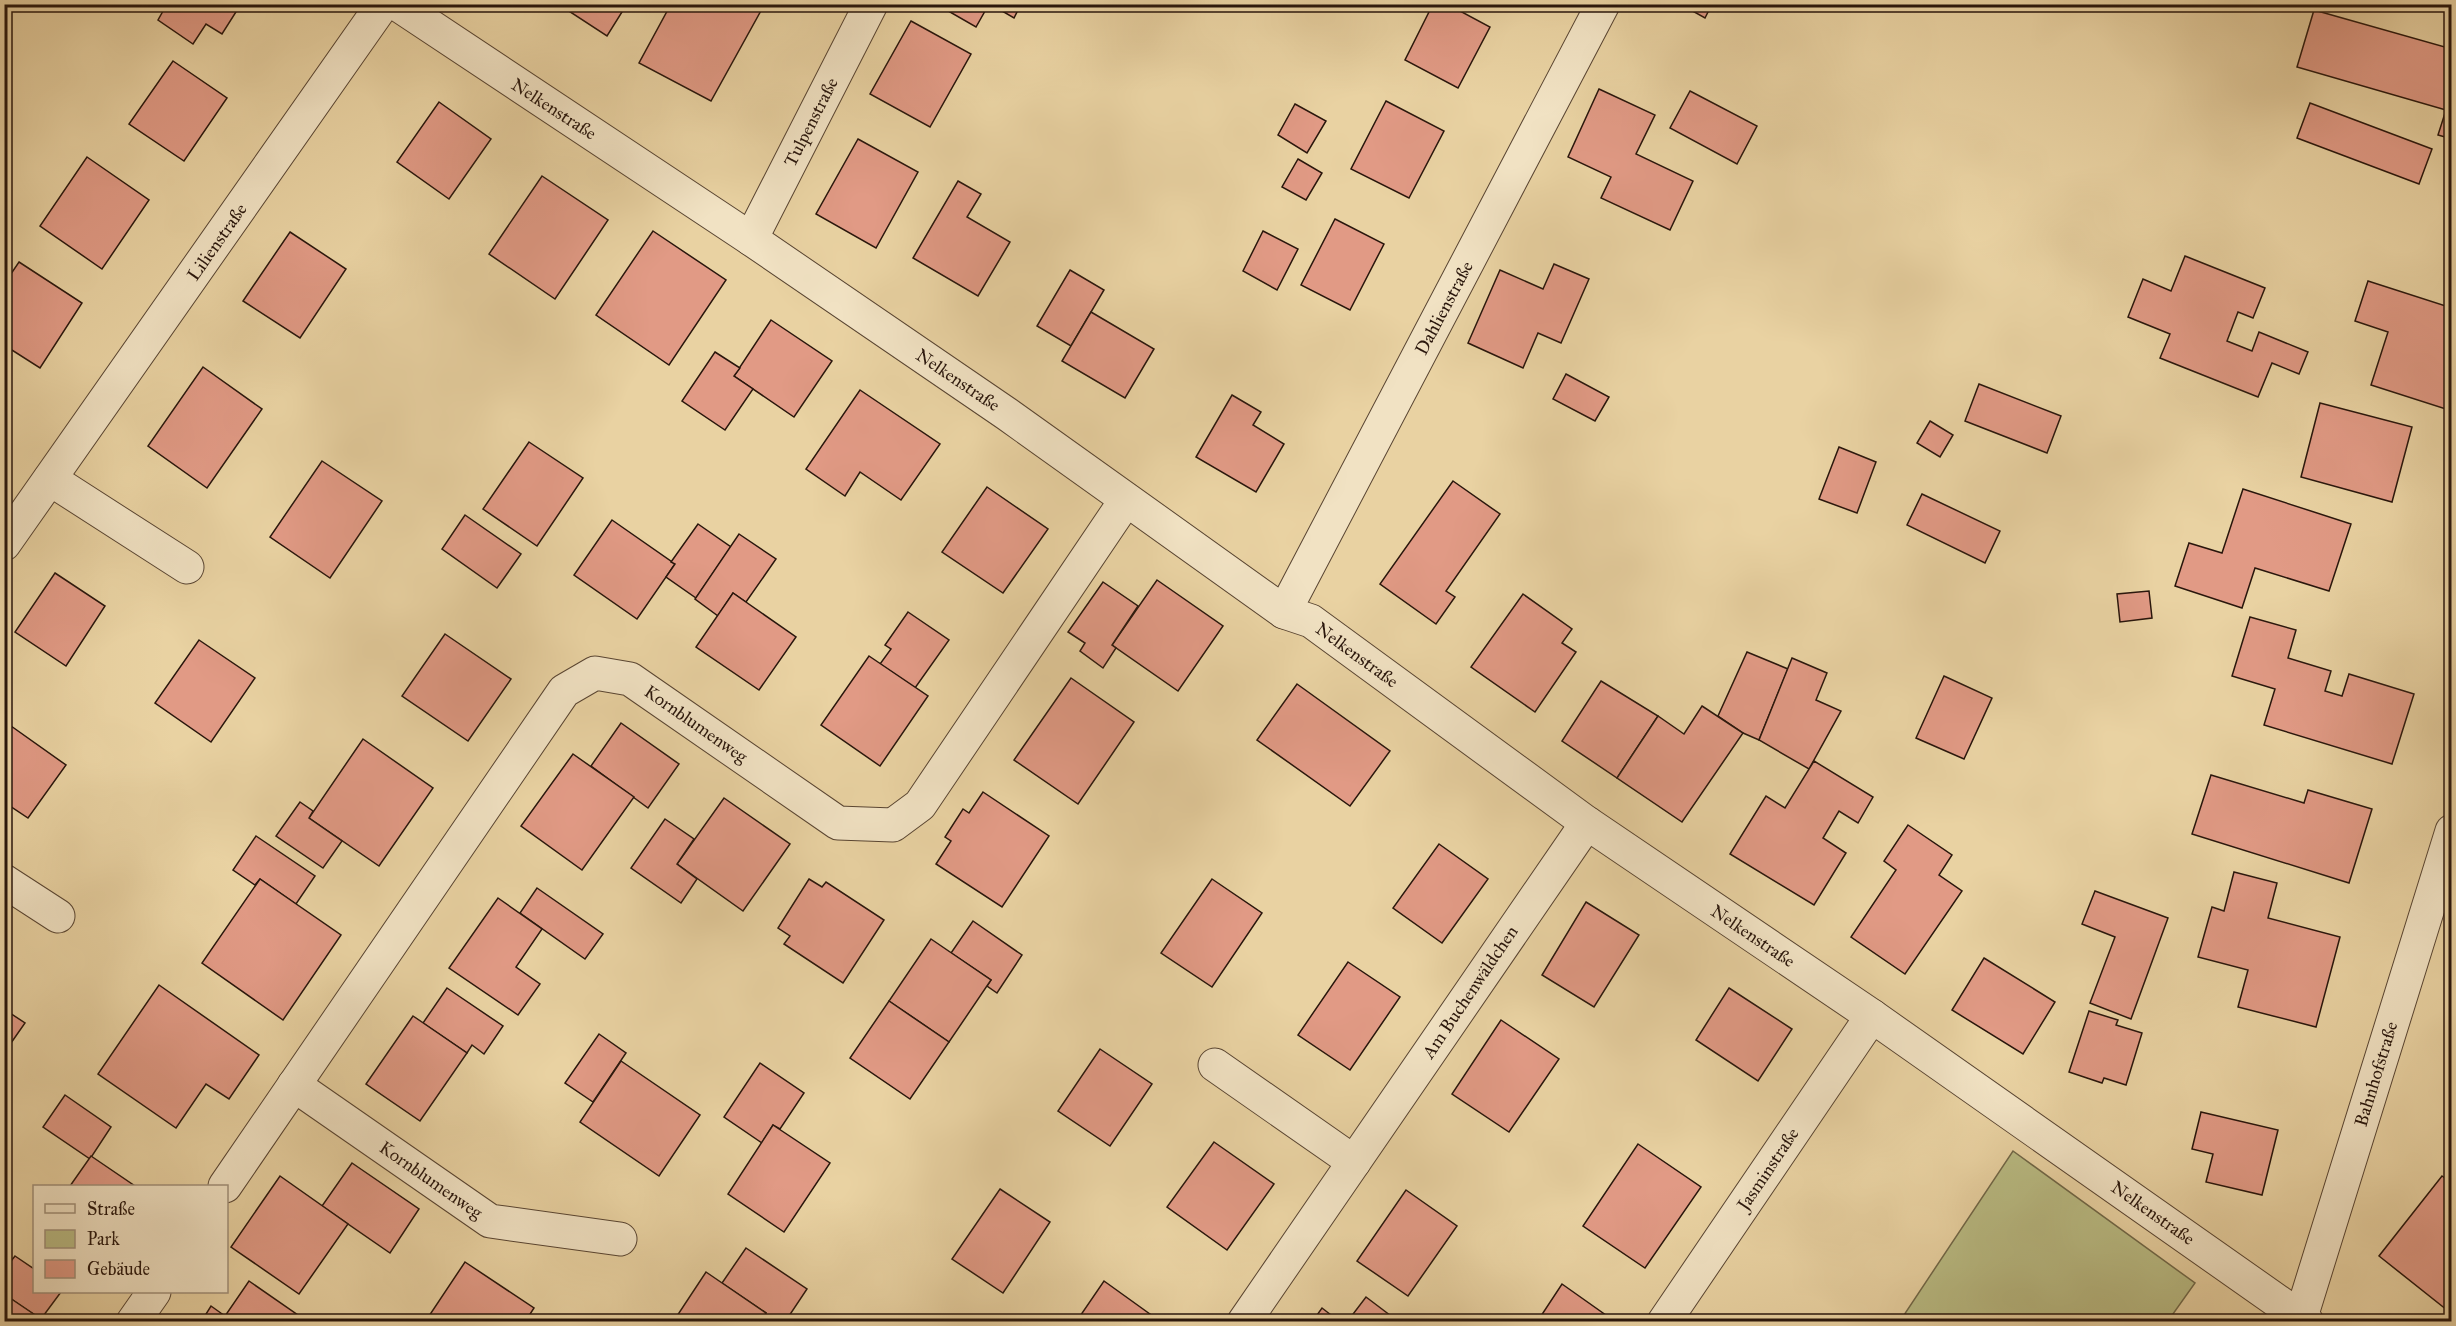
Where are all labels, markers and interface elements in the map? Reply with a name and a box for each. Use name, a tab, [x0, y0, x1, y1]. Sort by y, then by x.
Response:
street label: Nelkenstraße	[507, 73, 601, 145]
street label: Tulpenstraße	[779, 74, 843, 170]
street label: Lilienstraße	[182, 199, 252, 285]
street label: Dahlienstraße	[1410, 257, 1478, 359]
street label: Nelkenstraße	[912, 344, 1004, 416]
street label: Nelkenstraße	[1311, 618, 1403, 692]
street label: Kornblumenweg	[640, 680, 752, 769]
street label: Nelkenstraße	[1707, 900, 1799, 972]
street label: Am Buchenwäldchen	[1417, 921, 1523, 1063]
street label: Bahnhofstraße	[2350, 1019, 2402, 1129]
street label: Jasminstraße	[1731, 1123, 1804, 1217]
street label: Kornblumenweg	[375, 1136, 487, 1225]
street label: Nelkenstraße	[2107, 1176, 2199, 1250]
legend	[33, 1185, 228, 1293]
text: Straße	[87, 1198, 135, 1220]
text: Park	[87, 1228, 120, 1250]
text: Gebäude	[87, 1258, 150, 1280]

